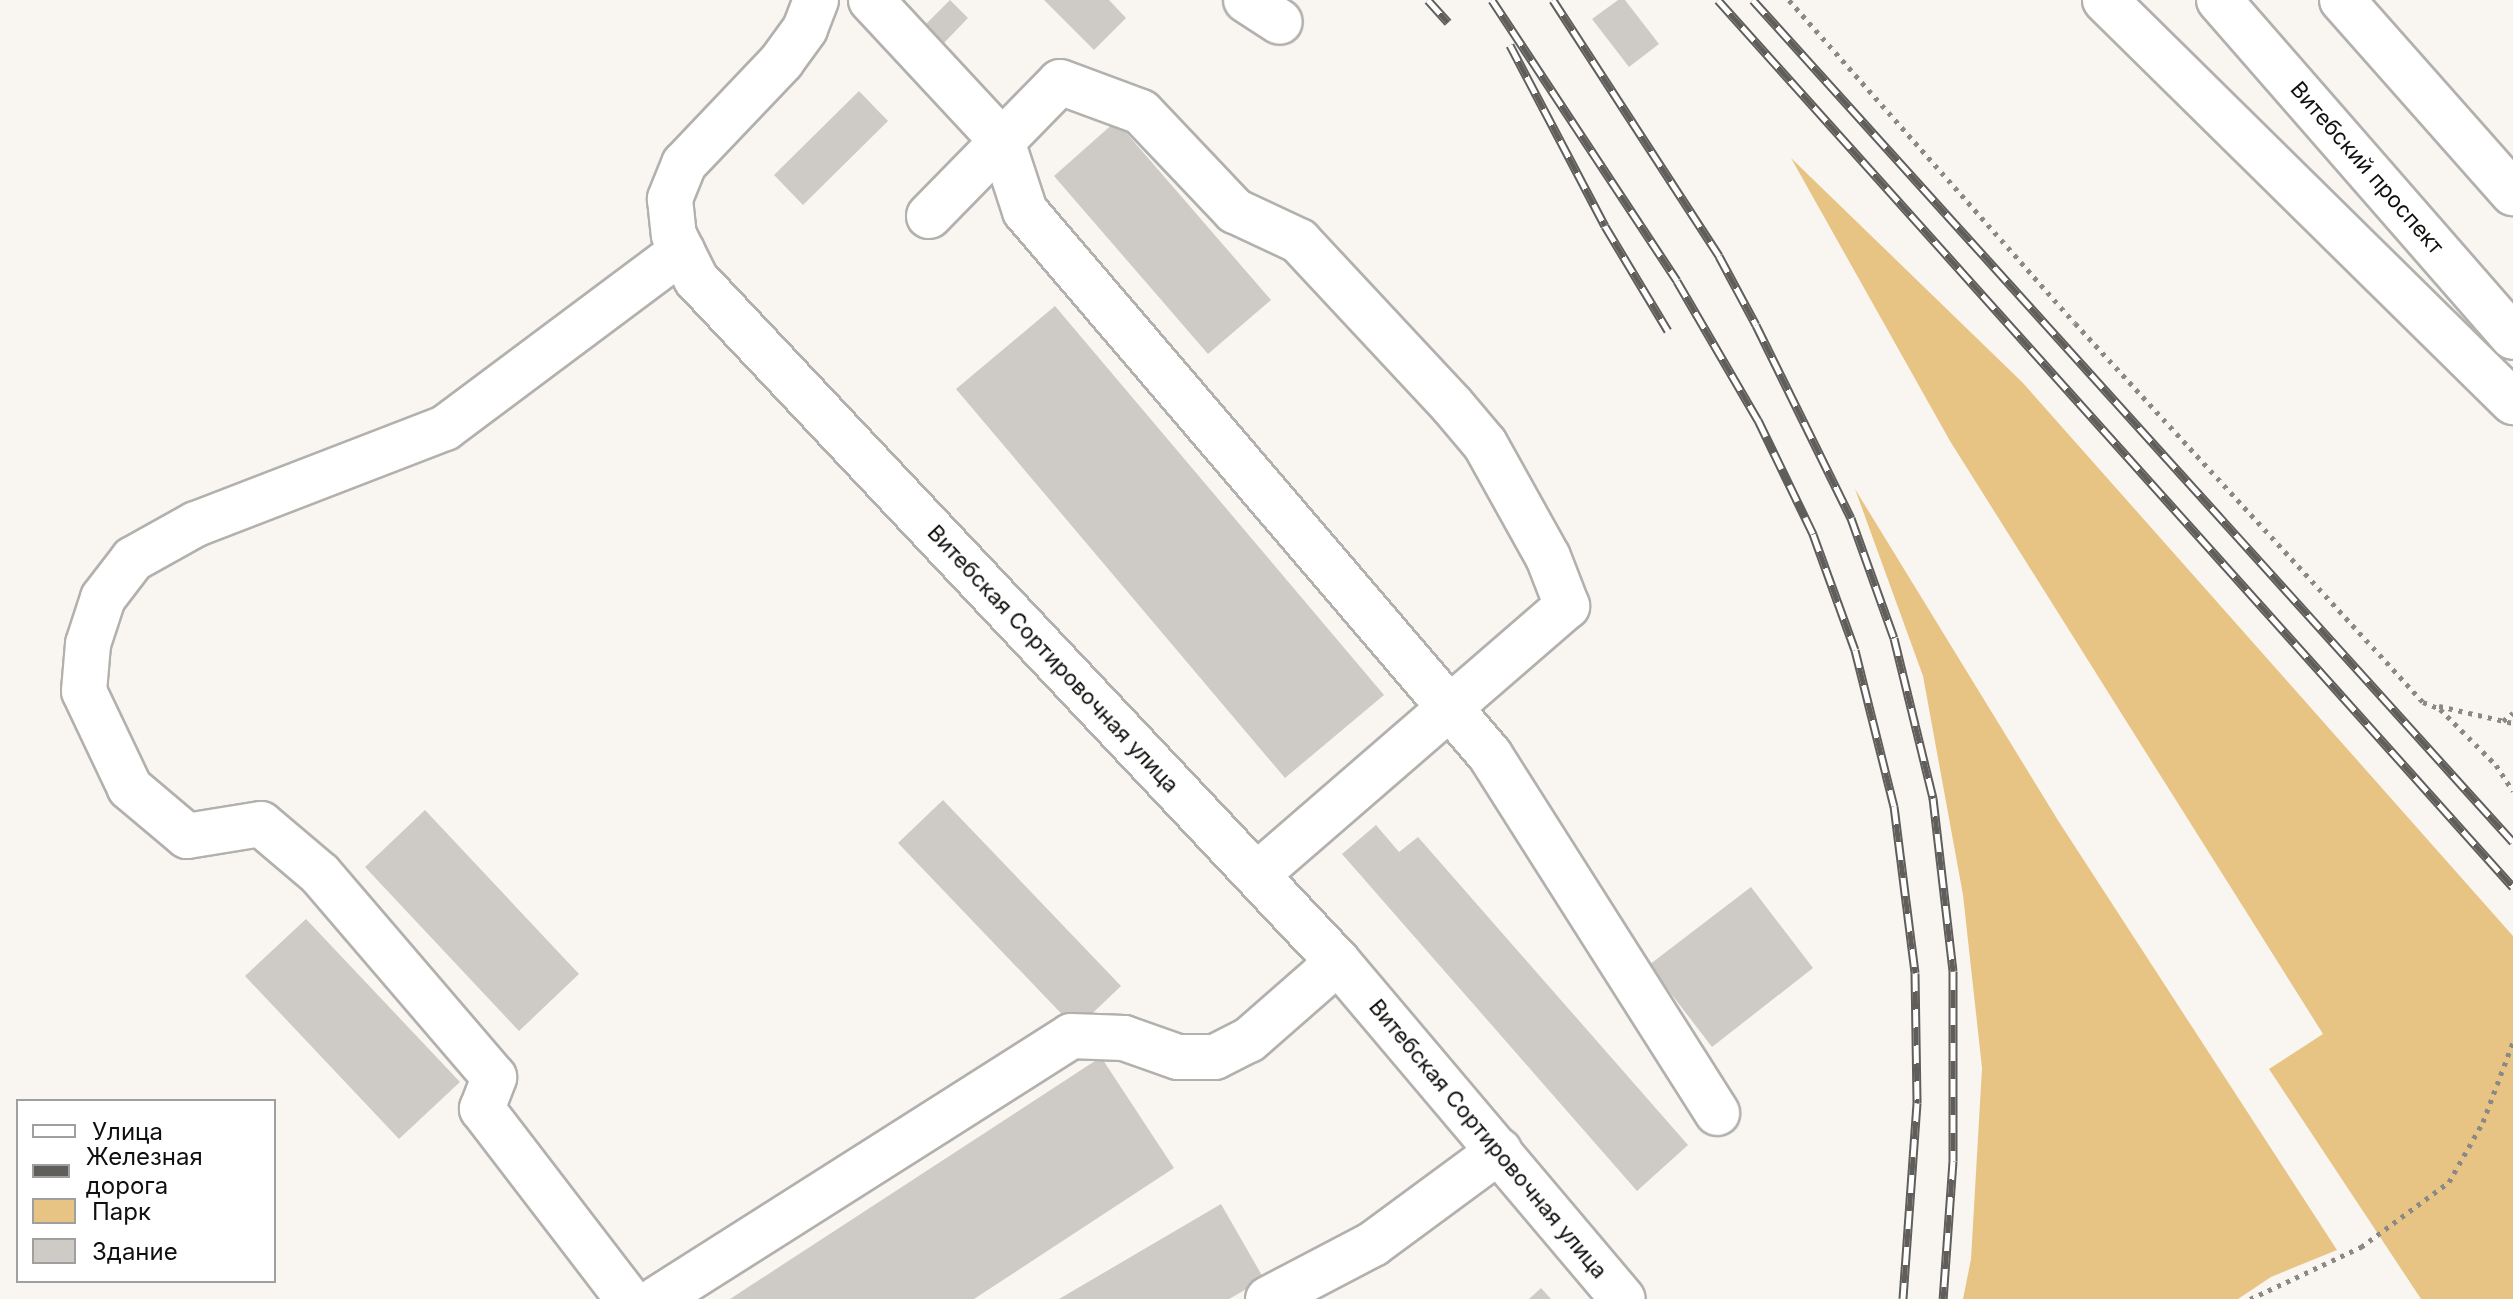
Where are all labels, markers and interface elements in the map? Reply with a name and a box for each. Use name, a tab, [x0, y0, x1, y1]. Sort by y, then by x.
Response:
street label: Витебский проспект	[2285, 76, 2449, 260]
street label: Витебская Сортировочная улица	[922, 520, 1184, 798]
street label: Витебская Сортировочная улица	[1363, 994, 1613, 1284]
legend	[16, 1099, 276, 1283]
text: Улица	[92, 1117, 163, 1146]
text: Железная дорога	[86, 1142, 203, 1200]
text: Парк	[92, 1197, 151, 1226]
text: Здание	[92, 1237, 178, 1266]

